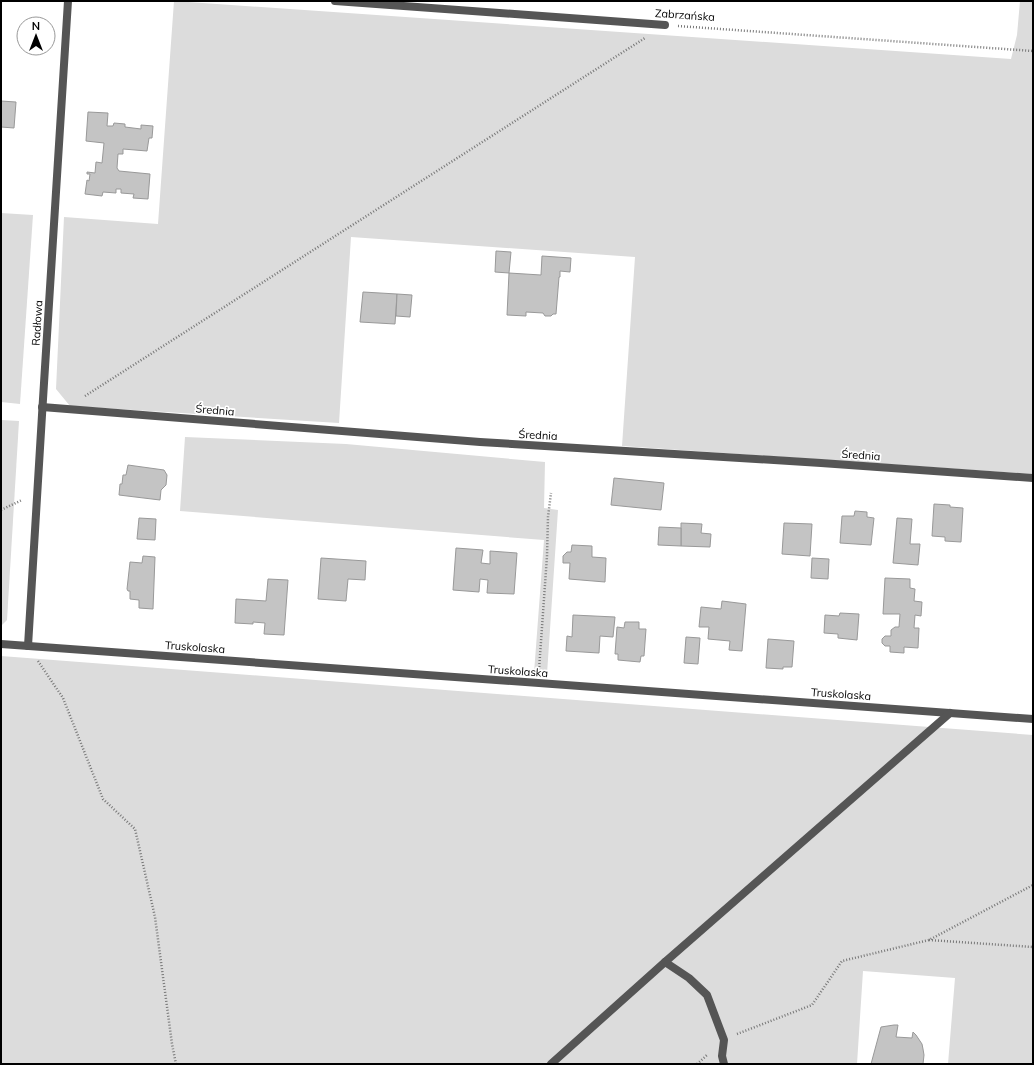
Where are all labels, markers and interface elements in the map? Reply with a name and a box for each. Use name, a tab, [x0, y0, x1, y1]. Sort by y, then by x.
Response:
street label: Zabrzańska	[655, 6, 715, 24]
north arrow	[16, 16, 56, 56]
text: N	[32, 19, 40, 33]
street label: Radłowa	[28, 300, 46, 346]
street label: Średnia	[195, 401, 235, 419]
street label: Średnia	[518, 427, 558, 443]
street label: Średnia	[841, 447, 881, 463]
street label: Truskolaska	[164, 638, 226, 656]
street label: Truskolaska	[487, 662, 549, 680]
street label: Truskolaska	[810, 685, 872, 703]

